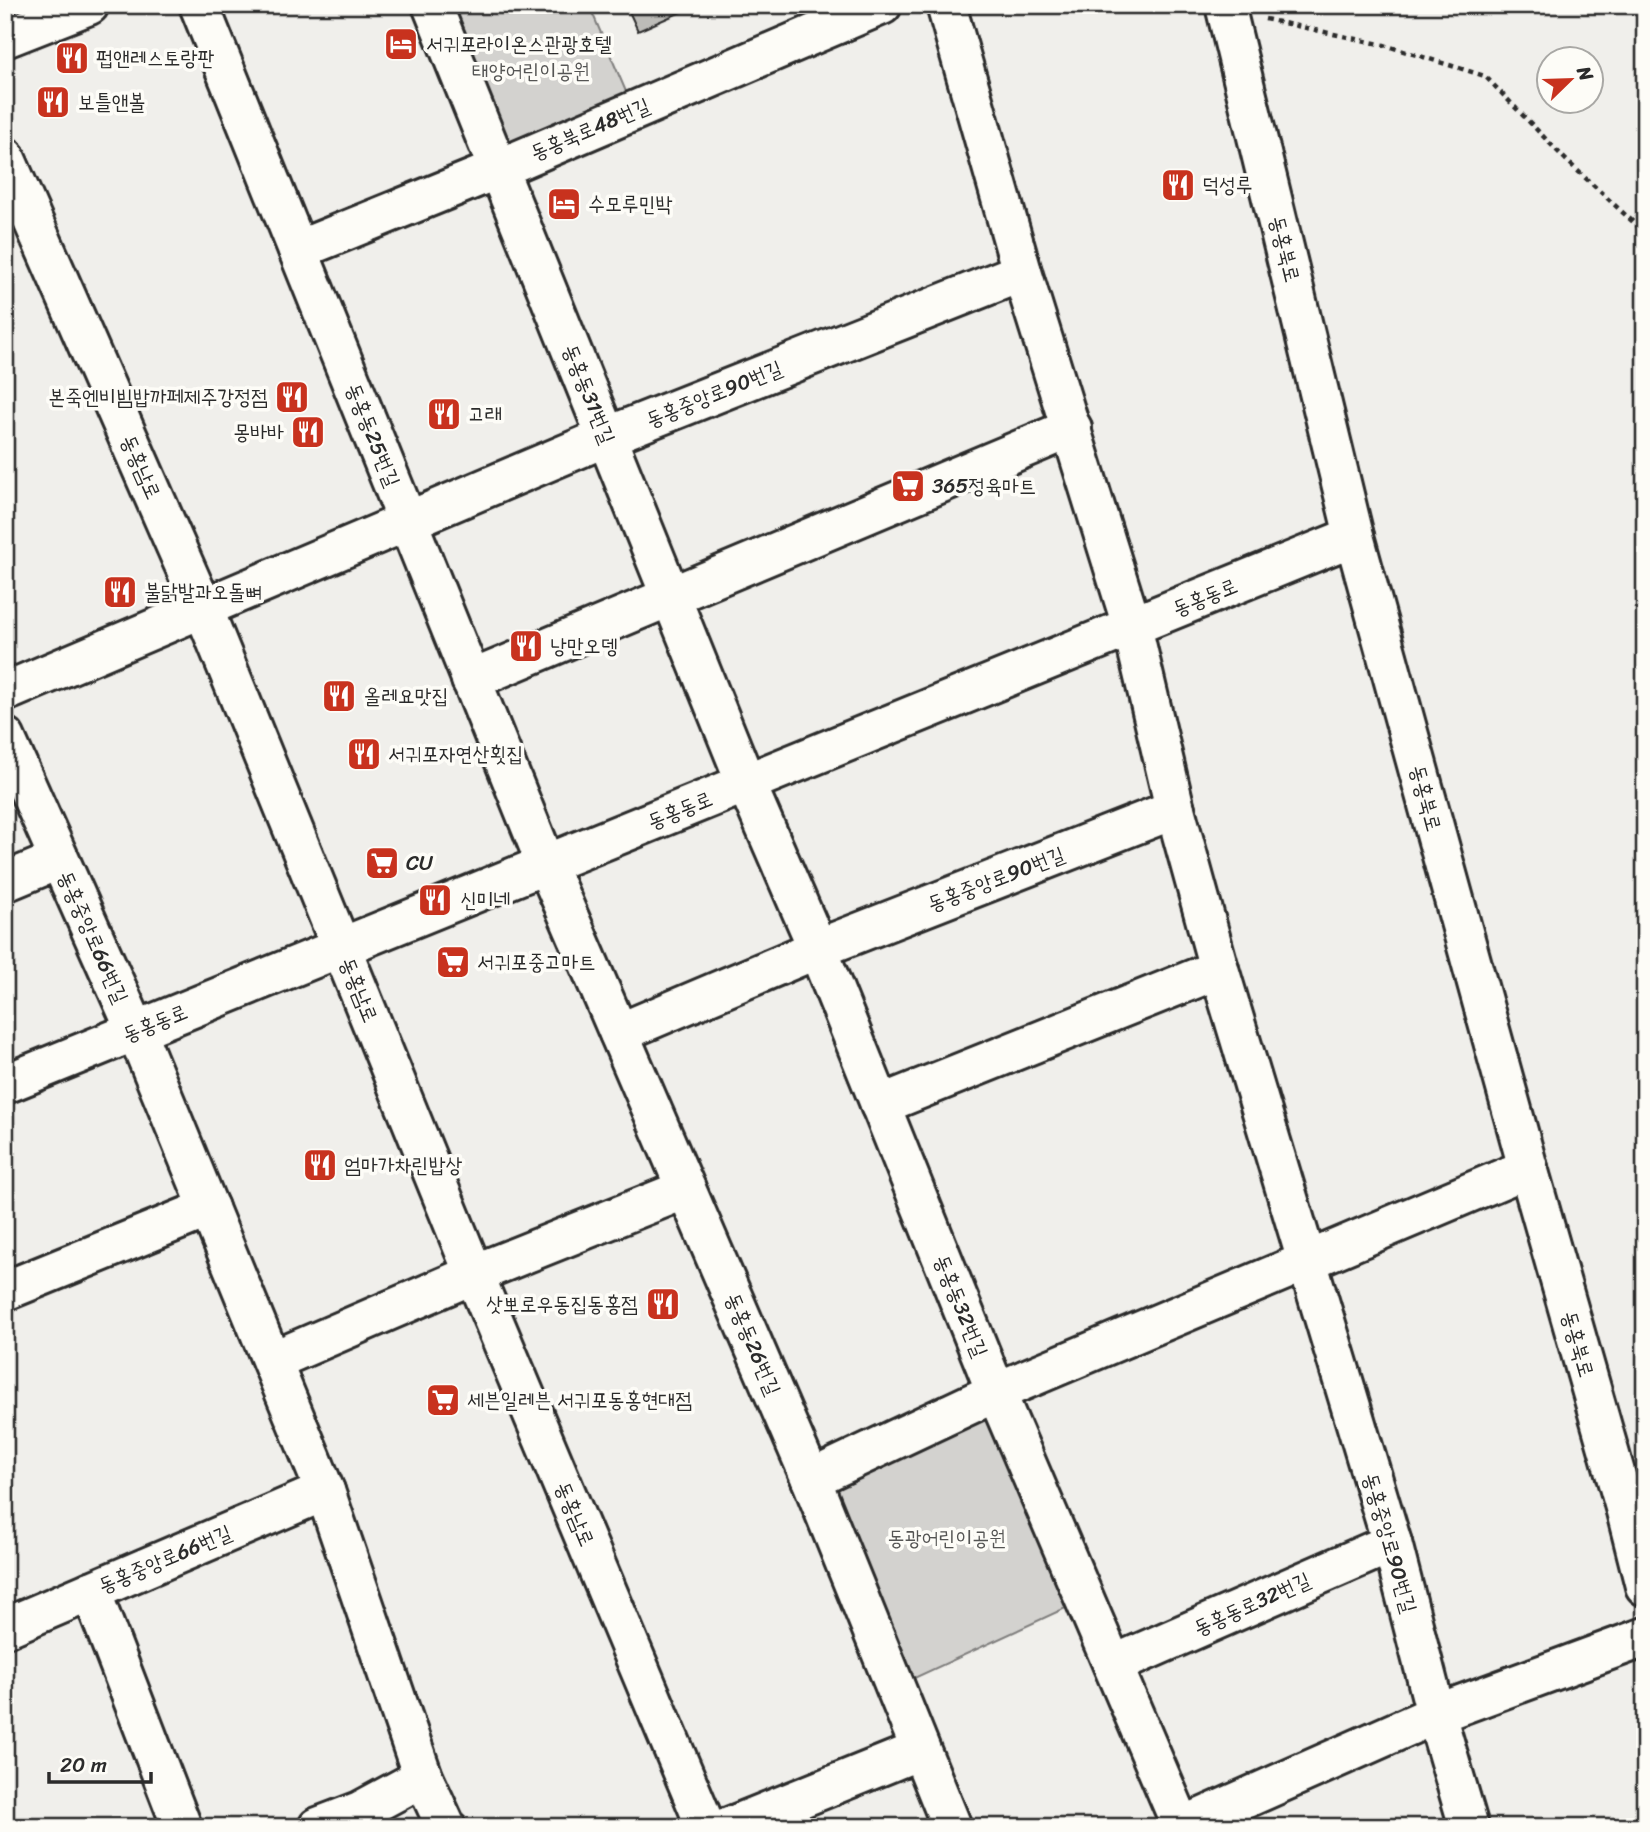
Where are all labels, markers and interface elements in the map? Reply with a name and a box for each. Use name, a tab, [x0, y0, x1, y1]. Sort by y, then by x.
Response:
hotel icon: 서귀포라이온스관광호텔	[382, 25, 420, 63]
place label: 서귀포라이온스관광호텔	[426, 25, 612, 63]
restaurant icon: 펍앤레스토랑판	[53, 39, 91, 77]
place label: 펍앤레스토랑판	[96, 39, 214, 77]
north arrow	[1534, 46, 1604, 116]
park label: 태양어린이공원	[472, 52, 590, 90]
text: N	[1567, 60, 1603, 87]
restaurant icon: 보틀앤볼	[34, 83, 72, 121]
place label: 보틀앤볼	[78, 83, 146, 121]
street label: 동홍북로48번길	[524, 87, 656, 171]
restaurant icon: 덕성루	[1159, 166, 1197, 204]
place label: 덕성루	[1202, 166, 1253, 204]
hotel icon: 수모루민박	[545, 185, 583, 223]
place label: 수모루민박	[588, 185, 673, 223]
street label: 동홍북로	[1258, 212, 1312, 286]
street label: 동홍동31번길	[552, 338, 626, 450]
street label: 동홍중앙로90번길	[640, 349, 788, 439]
street label: 동홍동25번길	[335, 377, 411, 493]
place label: 본죽엔비빔밥까페제주강정점	[48, 378, 268, 416]
restaurant icon: 본죽엔비빔밥까페제주강정점	[273, 378, 311, 416]
restaurant icon: 고래	[425, 395, 463, 433]
place label: 고래	[468, 395, 502, 433]
place label: 몽바바	[233, 413, 284, 451]
restaurant icon: 몽바바	[289, 413, 327, 451]
street label: 동홍남로	[110, 428, 172, 506]
supermarket icon: 365정육마트	[889, 467, 927, 505]
place label: 365정육마트	[932, 467, 1036, 505]
street label: 동홍동로	[1167, 567, 1243, 627]
restaurant icon: 불닭발과오돌뼈	[101, 573, 139, 611]
place label: 불닭발과오돌뼈	[144, 573, 262, 611]
restaurant icon: 낭만오뎅	[507, 627, 545, 665]
place label: 낭만오뎅	[550, 627, 618, 665]
restaurant icon: 올레요맛집	[320, 677, 358, 715]
place label: 올레요맛집	[364, 677, 449, 715]
restaurant icon: 서귀포자연산횟집	[345, 735, 383, 773]
place label: 서귀포자연산횟집	[388, 735, 523, 773]
street label: 동홍북로	[1399, 760, 1453, 836]
street label: 동홍동로	[642, 780, 718, 840]
street label: 동홍중앙로90번길	[922, 835, 1070, 923]
supermarket icon: CU	[363, 844, 401, 882]
place label: CU	[406, 844, 434, 882]
street label: 동홍중앙로66번길	[47, 864, 139, 1010]
restaurant icon: 신미네	[416, 881, 454, 919]
place label: 신미네	[460, 881, 511, 919]
supermarket icon: 서귀포중고마트	[434, 943, 472, 981]
place label: 서귀포중고마트	[477, 943, 595, 981]
street label: 동홍남로	[329, 952, 389, 1028]
street label: 동홍동로	[117, 993, 193, 1053]
restaurant icon: 엄마가차린밥상	[301, 1146, 339, 1184]
place label: 엄마가차린밥상	[344, 1146, 462, 1184]
street label: 동홍동32번길	[923, 1249, 999, 1363]
place label: 삿뽀로우동집동홍점	[486, 1285, 638, 1323]
restaurant icon: 삿뽀로우동집동홍점	[644, 1285, 682, 1323]
street label: 동홍동26번길	[714, 1287, 792, 1401]
street label: 동홍북로	[1550, 1306, 1606, 1382]
supermarket icon: 세븐일레븐 서귀포동홍현대점	[424, 1381, 462, 1419]
place label: 세븐일레븐 서귀포동홍현대점	[467, 1381, 692, 1419]
street label: 동홍중앙로90번길	[1352, 1468, 1428, 1618]
street label: 동홍남로	[544, 1475, 606, 1553]
street label: 동홍중앙로66번길	[92, 1514, 238, 1604]
park label: 동광어린이공원	[888, 1519, 1006, 1557]
street label: 동홍동로32번길	[1187, 1561, 1317, 1647]
scale bar	[49, 1741, 150, 1785]
text: 20 m	[60, 1746, 107, 1784]

